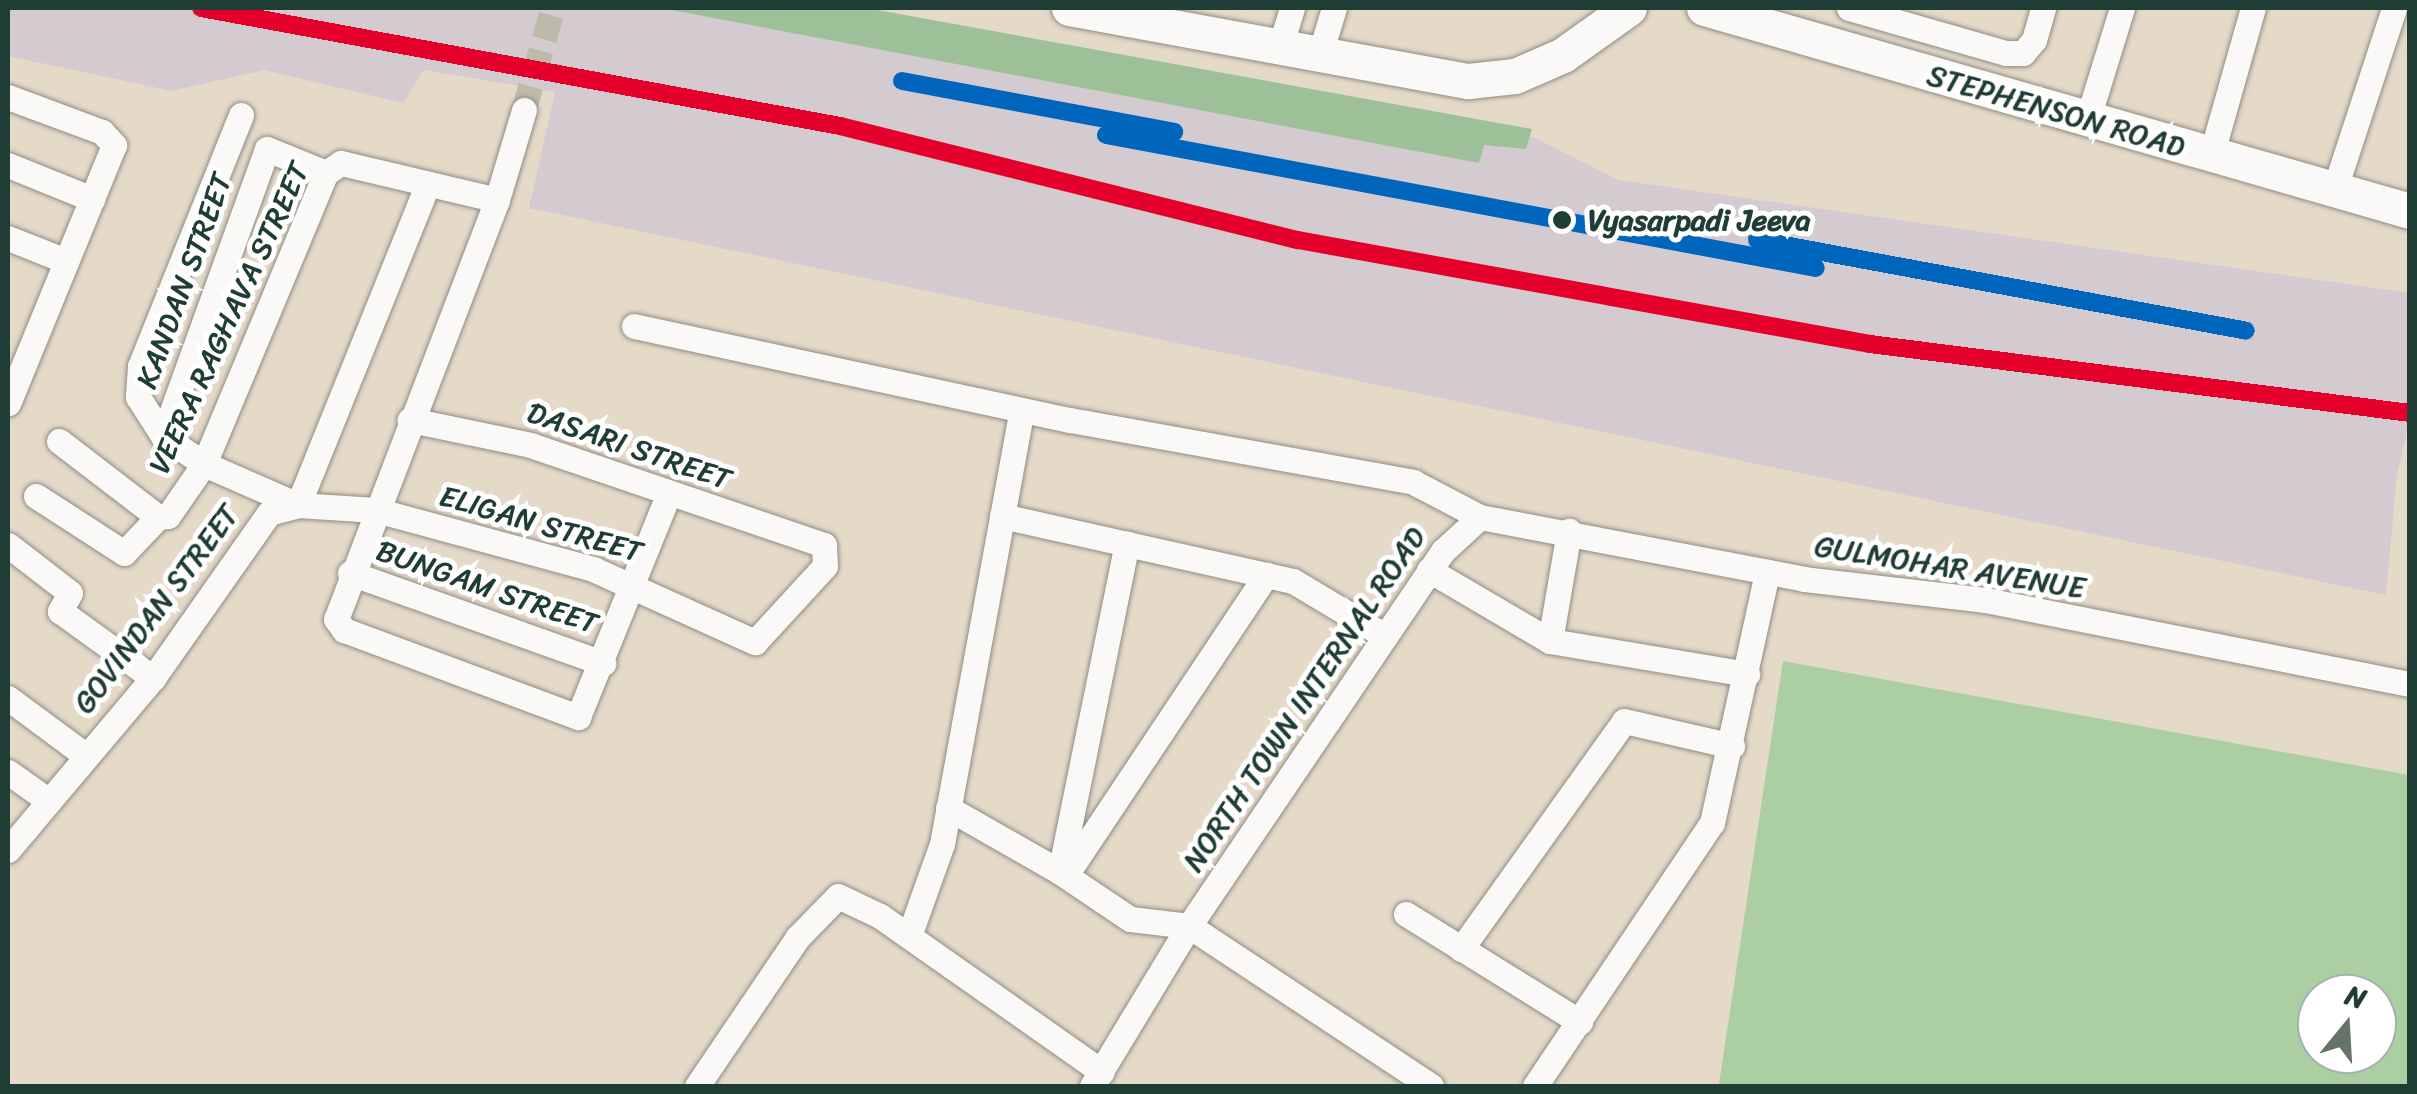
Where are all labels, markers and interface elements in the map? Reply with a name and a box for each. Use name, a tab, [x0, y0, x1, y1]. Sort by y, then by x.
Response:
street label: STEPHENSON ROAD	[1923, 57, 2189, 165]
street label: VEERA RAGHAVA STREET	[142, 159, 316, 477]
street label: KANDAN STREET	[128, 168, 240, 394]
place label: Vyasarpadi Jeeva	[1588, 202, 1812, 238]
marker: Vyasarpadi Jeeva	[1545, 203, 1579, 237]
street label: DASARI STREET	[522, 394, 736, 498]
street label: ELIGAN STREET	[435, 478, 647, 570]
street label: GOVINDAN STREET	[65, 496, 247, 722]
street label: NORTH TOWN INTERNAL ROAD	[1174, 519, 1434, 879]
street label: GULMOHAR AVENUE	[1812, 528, 2088, 606]
street label: BUNGAM STREET	[371, 532, 603, 642]
text: N	[2339, 971, 2373, 1023]
north arrow	[2297, 974, 2397, 1074]

